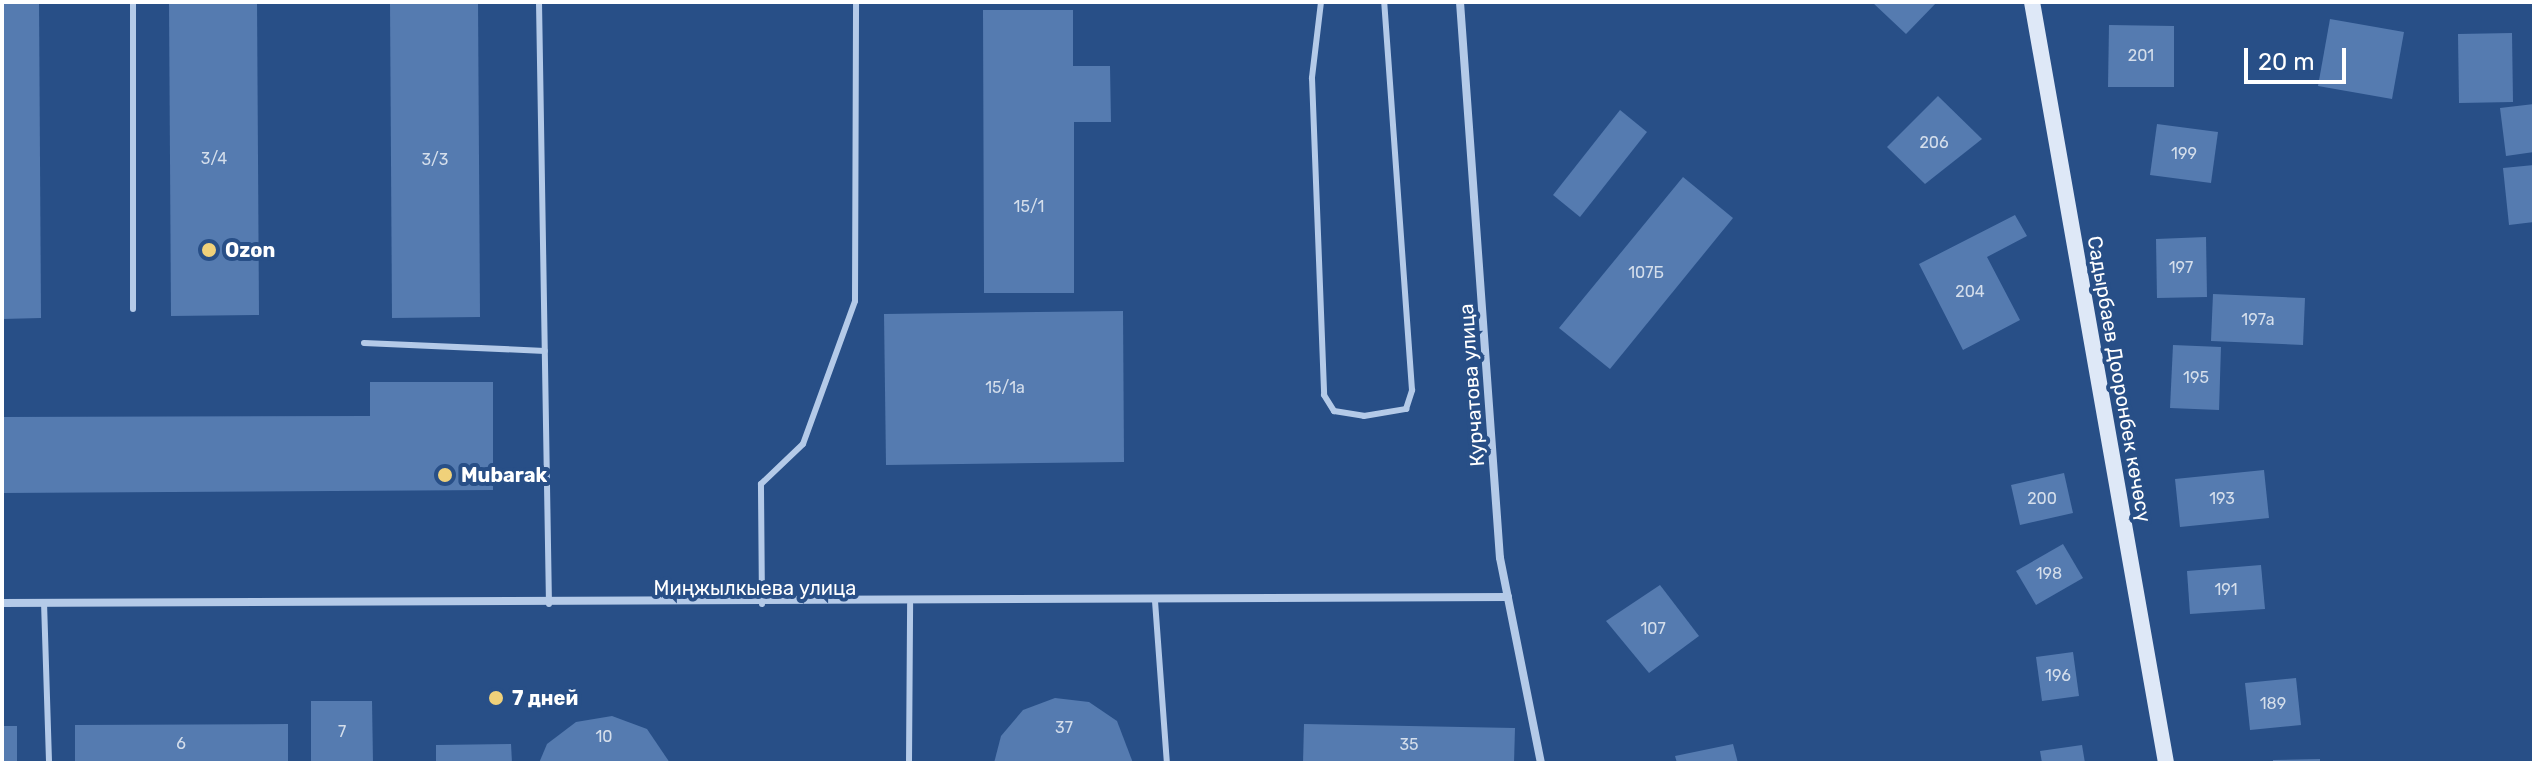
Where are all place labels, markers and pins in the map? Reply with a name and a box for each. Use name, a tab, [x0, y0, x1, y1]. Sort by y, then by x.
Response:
place label: Ozon	[225, 238, 275, 262]
marker: Ozon	[200, 241, 218, 259]
place label: Mubarak	[461, 463, 547, 487]
marker: Mubarak	[436, 466, 454, 484]
place label: 7 дней	[512, 686, 578, 710]
marker: 7 дней	[487, 689, 505, 707]

